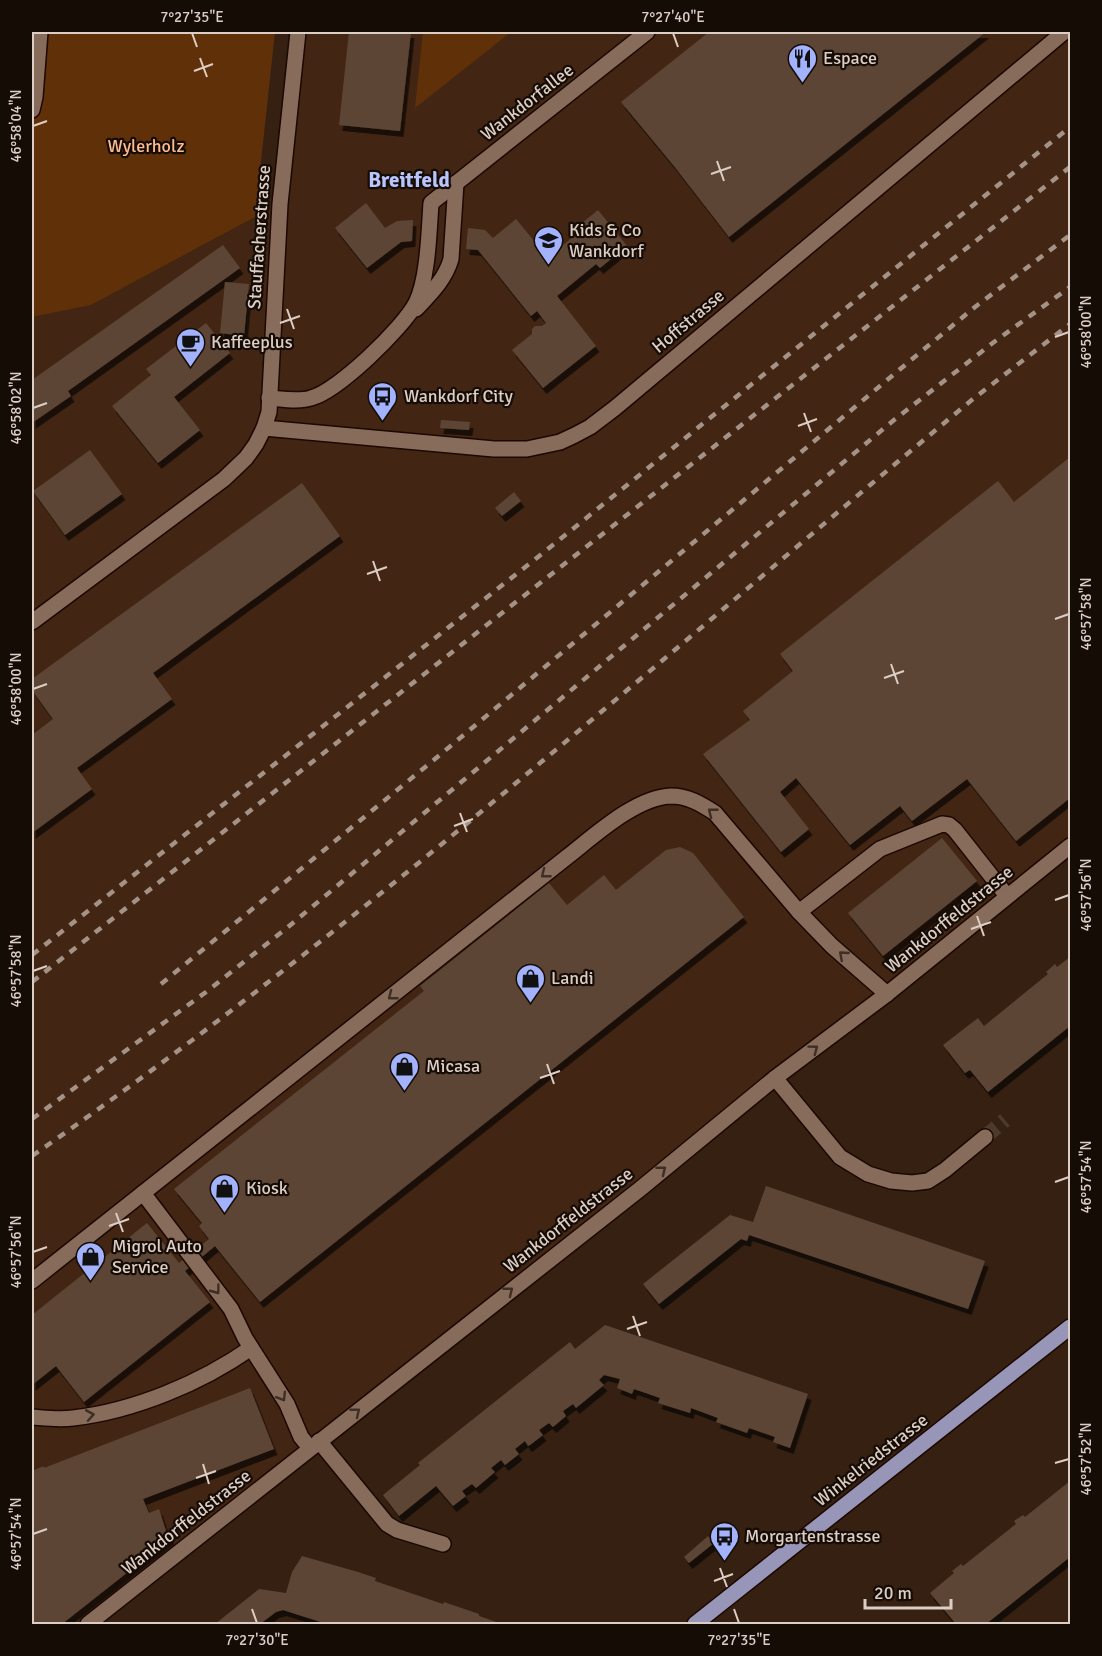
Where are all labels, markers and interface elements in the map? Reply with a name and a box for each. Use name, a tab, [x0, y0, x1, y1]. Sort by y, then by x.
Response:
text: 7°27'35"E	[160, 8, 224, 26]
text: 7°27'40"E	[641, 8, 705, 26]
restaurant icon: Espace	[786, 42, 818, 84]
place label: Espace	[823, 47, 877, 69]
street label: Wankdorfallee	[476, 59, 578, 145]
text: 46°58'04"N	[7, 89, 25, 163]
park label: Wylerholz	[107, 135, 185, 157]
street label: Stauffacherstrasse	[243, 164, 275, 310]
district label: Breitfeld	[368, 167, 450, 193]
place label: Kids & Co Wankdorf	[569, 219, 644, 262]
school or university icon: Kids & Co Wankdorf	[532, 224, 564, 266]
street label: Hoffstrasse	[647, 284, 729, 358]
text: 46°58'00"N	[1077, 295, 1095, 369]
cafe icon: Kaffeeplus	[174, 326, 206, 368]
place label: Kaffeeplus	[211, 331, 293, 353]
text: 46°58'02"N	[7, 371, 25, 445]
bus stop icon: Wankdorf City	[367, 380, 399, 422]
place label: Wankdorf City	[404, 385, 513, 407]
text: 46°57'58"N	[1077, 577, 1095, 651]
text: 46°58'00"N	[7, 652, 25, 726]
one-way arrow	[708, 808, 719, 819]
text: 46°57'56"N	[1077, 858, 1095, 932]
street label: Wankdorffeldstrasse	[881, 861, 1017, 977]
one-way arrow	[540, 867, 551, 878]
text: 46°57'58"N	[7, 934, 25, 1008]
one-way arrow	[839, 952, 850, 963]
shop icon: Landi	[514, 962, 546, 1004]
place label: Landi	[551, 967, 594, 989]
one-way arrow	[388, 988, 399, 999]
one-way arrow	[808, 1045, 819, 1056]
shop icon: Micasa	[389, 1050, 421, 1092]
place label: Micasa	[426, 1055, 480, 1077]
text: 46°57'54"N	[1077, 1140, 1095, 1214]
street label: Wankdorffeldstrasse	[499, 1163, 637, 1277]
one-way arrow	[655, 1167, 666, 1178]
shop icon: Kiosk	[209, 1172, 241, 1214]
place label: Kiosk	[246, 1177, 288, 1199]
text: 46°57'56"N	[7, 1215, 25, 1289]
place label: Migrol Auto Service	[112, 1235, 202, 1278]
shop icon: Migrol Auto Service	[75, 1240, 107, 1282]
one-way arrow	[209, 1283, 220, 1294]
one-way arrow	[502, 1288, 513, 1299]
one-way arrow	[275, 1391, 287, 1401]
one-way arrow	[349, 1408, 360, 1419]
street label: Winkelriedstrasse	[810, 1409, 932, 1511]
one-way arrow	[85, 1410, 94, 1422]
text: 46°57'52"N	[1077, 1422, 1095, 1496]
street label: Wankdorffeldstrasse	[117, 1465, 255, 1579]
text: 46°57'54"N	[7, 1497, 25, 1571]
bus stop icon: Morgartenstrasse	[708, 1520, 740, 1562]
place label: Morgartenstrasse	[745, 1525, 881, 1547]
scale bar	[865, 1572, 950, 1610]
text: 20 m	[874, 1582, 912, 1604]
text: 7°27'30"E	[225, 1631, 289, 1649]
text: 7°27'35"E	[707, 1631, 771, 1649]

